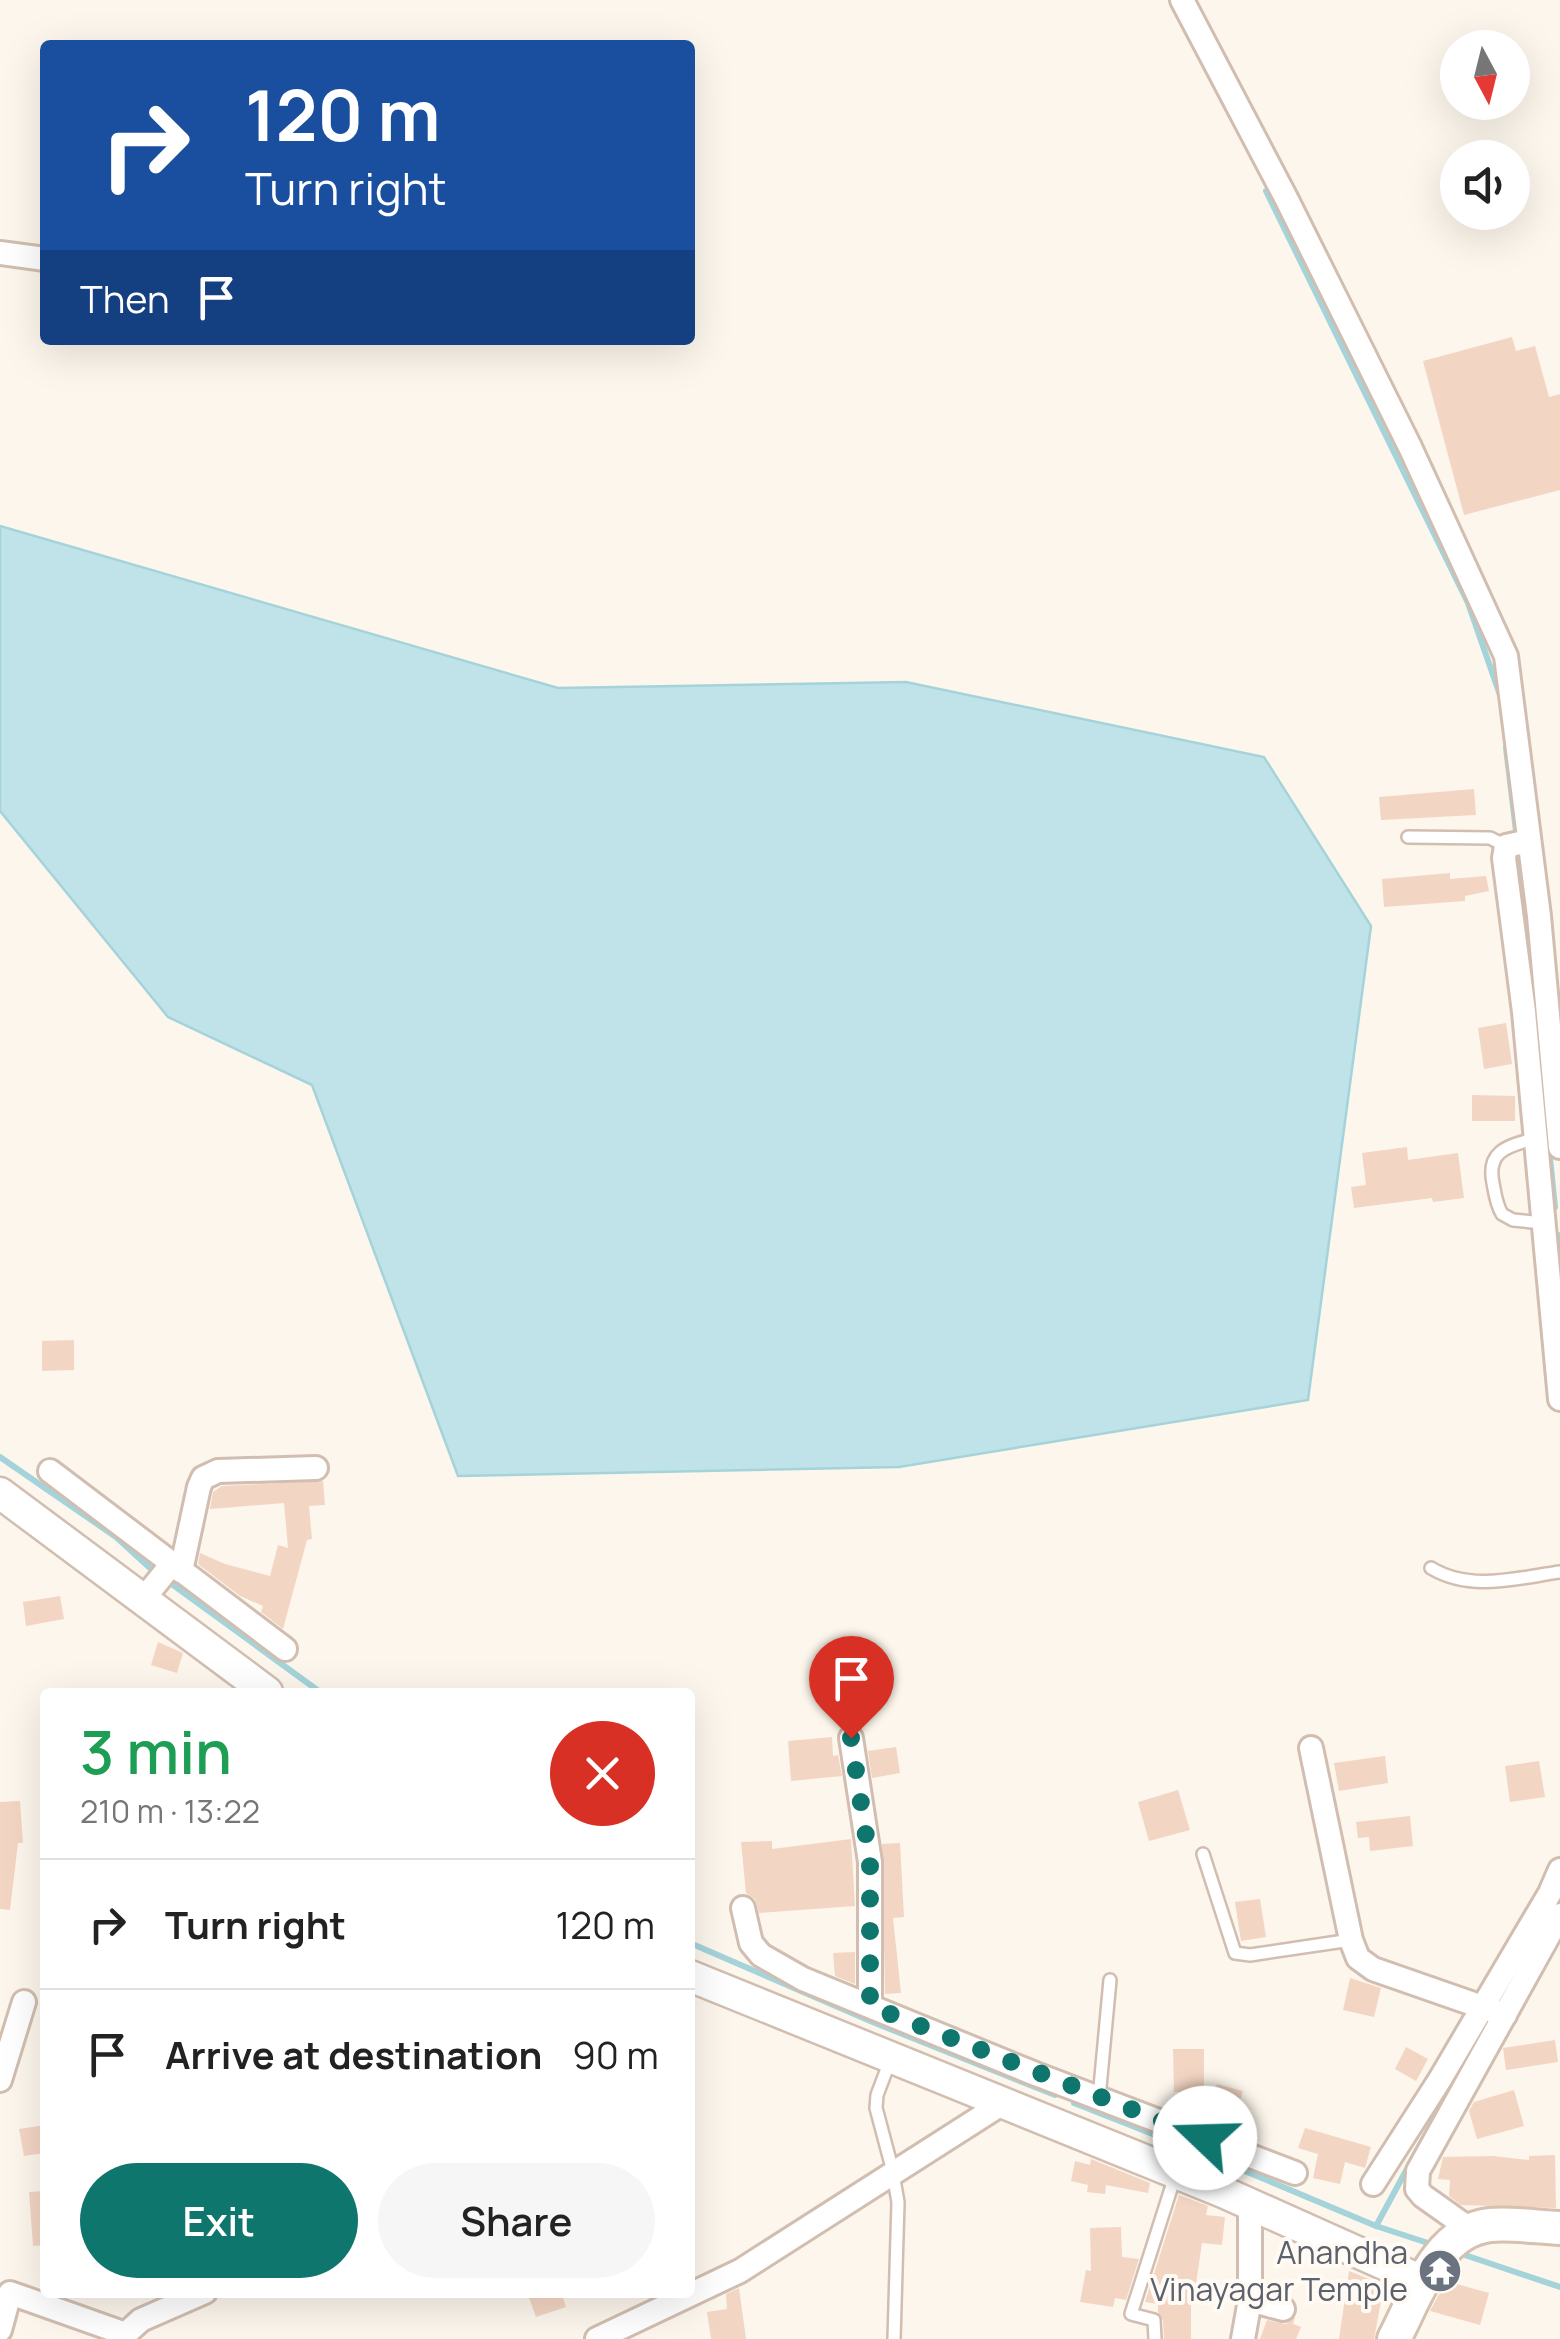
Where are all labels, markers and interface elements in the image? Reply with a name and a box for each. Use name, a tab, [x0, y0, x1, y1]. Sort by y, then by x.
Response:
north arrow	[1440, 30, 1530, 120]
map controls	[1440, 30, 1530, 230]
text: 120 m	[245, 66, 440, 162]
icon: right	[80, 80, 210, 210]
button: sound	[1440, 140, 1530, 230]
text: Turn right	[245, 157, 446, 219]
icon: arrive	[189, 270, 244, 325]
text: Then	[80, 272, 169, 324]
pin	[809, 1636, 894, 1739]
icon: arrive	[824, 1651, 879, 1706]
text: 3 min	[80, 1710, 232, 1792]
button: close	[550, 1721, 655, 1826]
text: 210 m · 13:22	[80, 1789, 260, 1833]
icon: right	[80, 1897, 135, 1952]
text: Turn right	[165, 1898, 346, 1950]
text: 120 m	[556, 1898, 655, 1950]
icon: arrive	[80, 2027, 135, 2082]
text: Arrive at destination	[165, 2028, 542, 2080]
text: 90 m	[572, 2028, 659, 2080]
position arrow	[1153, 2086, 1257, 2190]
button: Exit	[80, 2163, 358, 2278]
button: Share	[378, 2163, 655, 2278]
place label: Anandha Vinayagar Temple	[1150, 2230, 1408, 2311]
temple icon: Anandha Vinayagar Temple	[1417, 2248, 1463, 2294]

